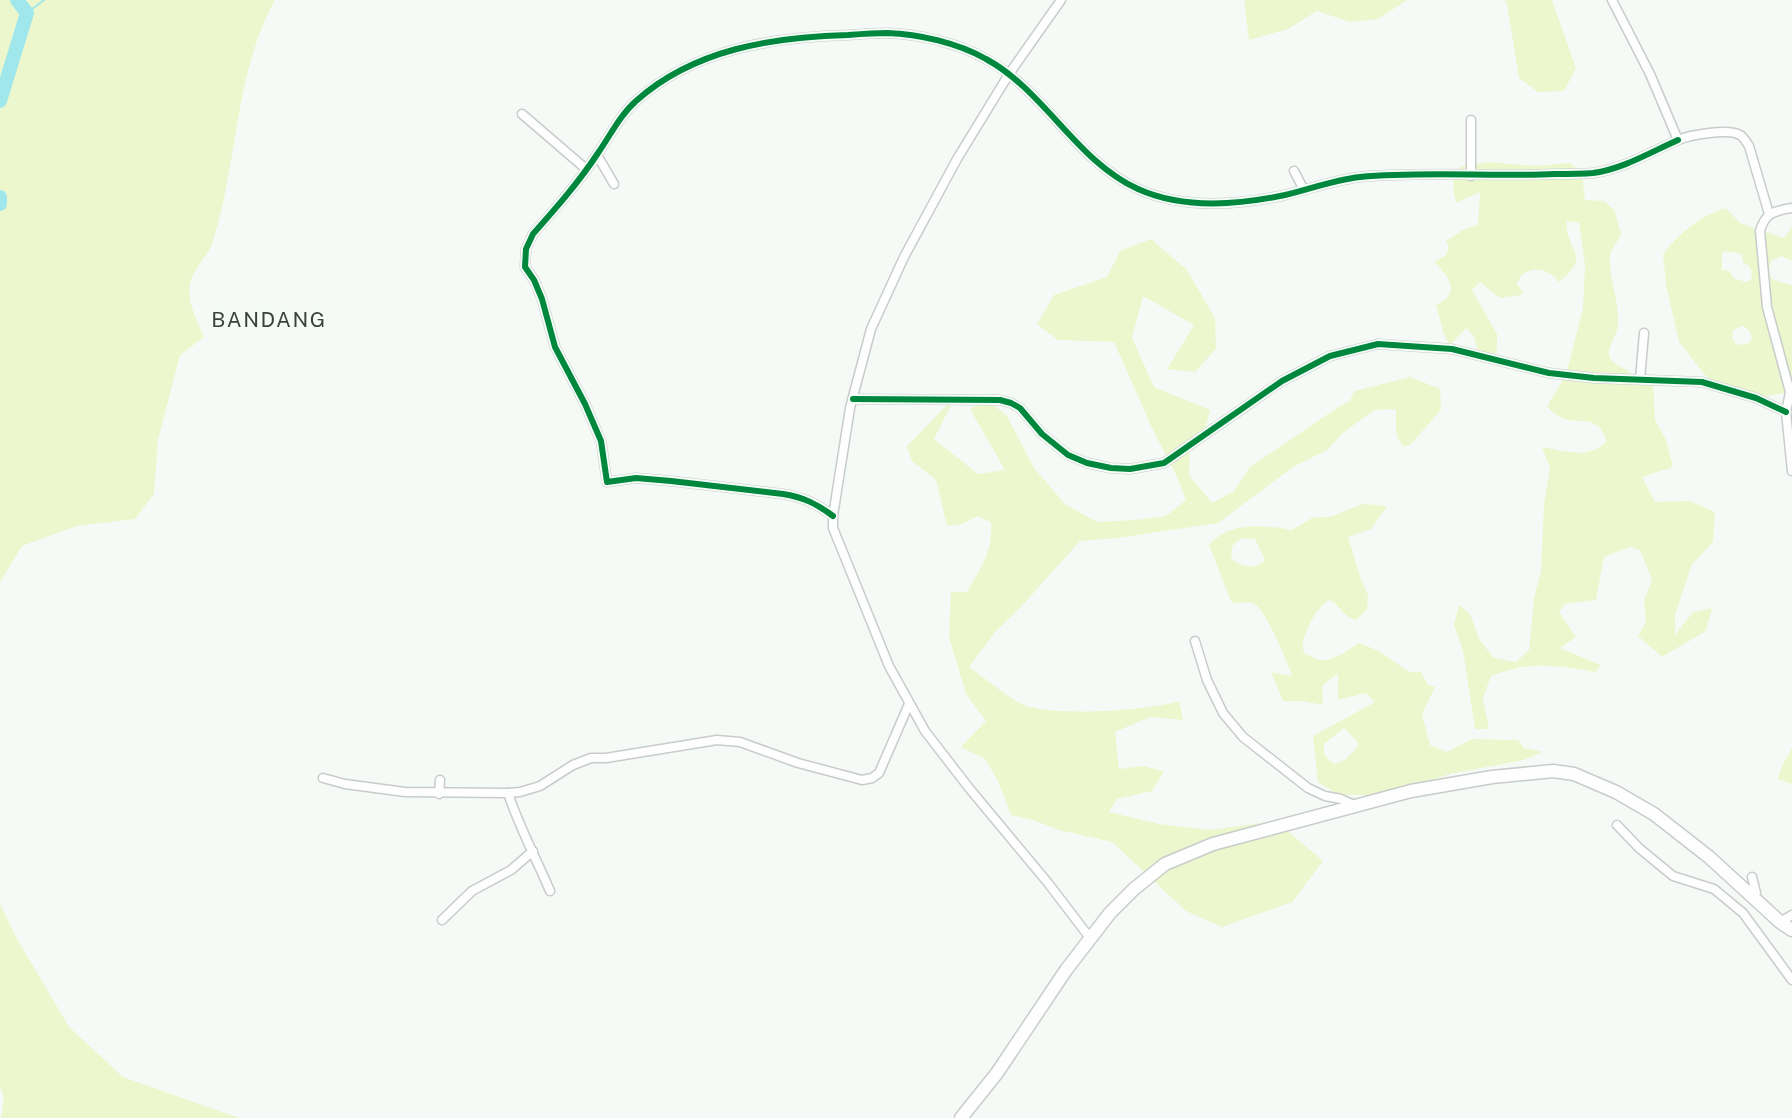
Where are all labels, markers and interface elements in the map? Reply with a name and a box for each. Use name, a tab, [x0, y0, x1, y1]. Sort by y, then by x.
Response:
district label: BANDANG	[211, 307, 327, 332]

